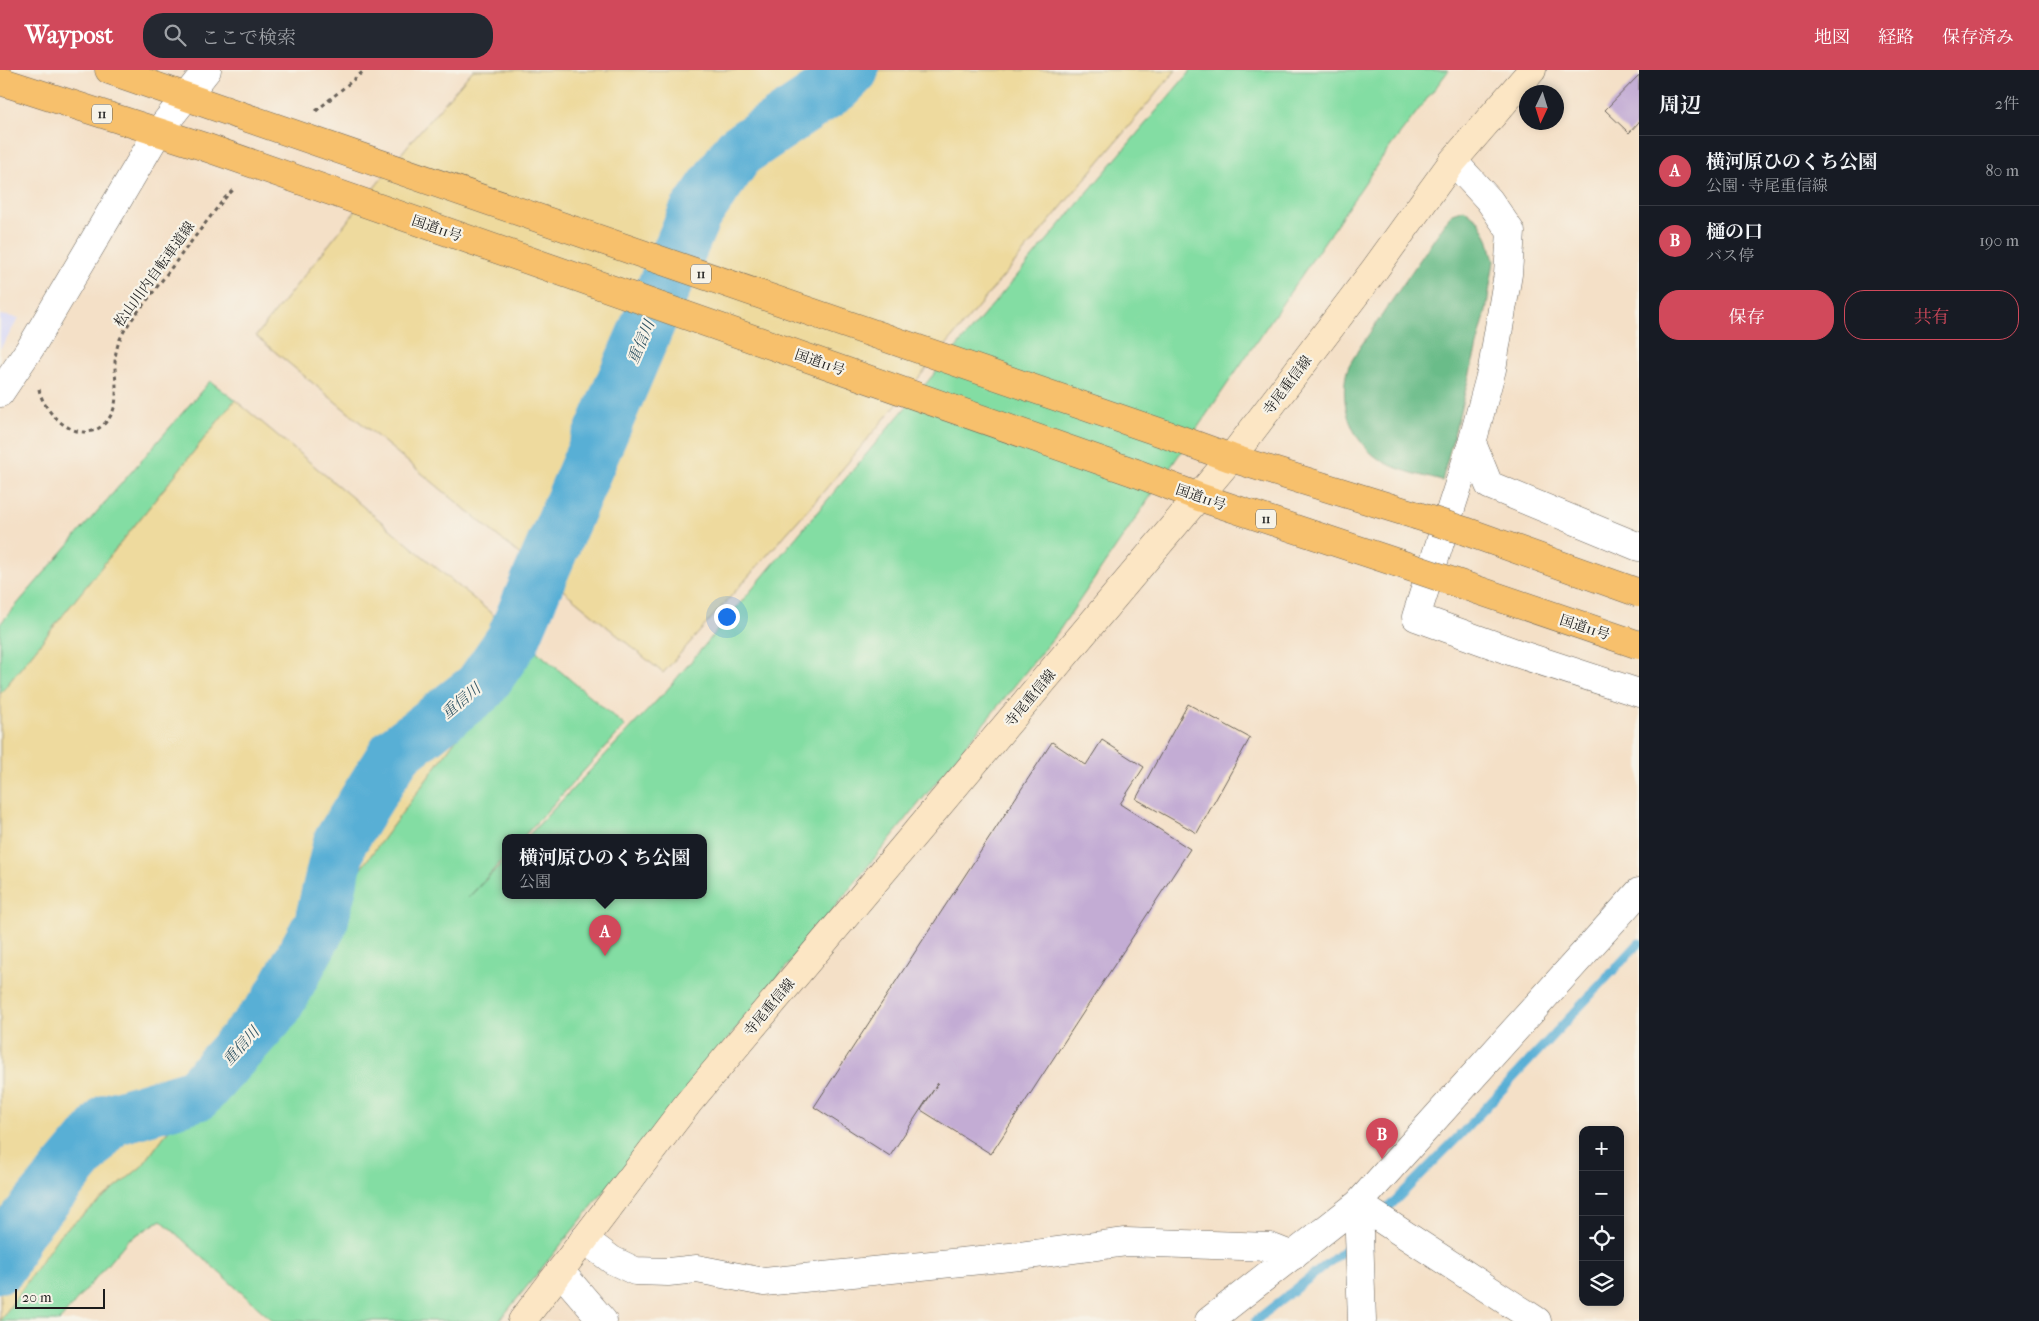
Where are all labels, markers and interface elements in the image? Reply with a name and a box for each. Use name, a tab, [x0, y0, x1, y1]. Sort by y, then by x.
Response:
search box	[143, 13, 493, 58]
text: Waypost	[25, 21, 113, 49]
icon: search	[161, 21, 189, 49]
text: ここで検索	[201, 27, 296, 49]
text: 地図	[1814, 27, 1850, 48]
text: 経路	[1878, 27, 1914, 48]
text: 保存済み	[1942, 27, 2014, 48]
north arrow	[1519, 85, 1564, 130]
text: 周辺	[1659, 93, 1701, 117]
text: 2件	[1995, 94, 2019, 113]
road number: 11	[92, 104, 112, 124]
text: 横河原ひのくち公園	[1706, 151, 1877, 173]
text: A	[1670, 161, 1680, 180]
text: 80 m	[1985, 161, 2019, 180]
text: 公園 · 寺尾重信線	[1706, 176, 1828, 195]
street label: 国道11号	[409, 212, 464, 245]
street label: 松山川内自転車道線	[110, 218, 198, 330]
text: 樋の口	[1706, 221, 1763, 243]
text: B	[1670, 231, 1680, 250]
text: 190 m	[1979, 231, 2019, 250]
text: バス停	[1706, 246, 1754, 265]
road number: 11	[691, 264, 711, 283]
button: 保存	[1659, 290, 1834, 340]
button: 共有	[1844, 290, 2019, 340]
water label: 重信川	[624, 316, 659, 366]
street label: 国道11号	[792, 346, 847, 379]
street label: 寺尾重信線	[1260, 352, 1315, 418]
street label: 国道11号	[1173, 481, 1228, 514]
road number: 11	[1256, 509, 1276, 528]
your location	[714, 604, 740, 630]
street label: 国道11号	[1557, 611, 1612, 644]
street label: 寺尾重信線	[1001, 666, 1059, 731]
water label: 重信川	[438, 678, 486, 722]
popup	[502, 834, 707, 899]
text: 横河原ひのくち公園	[519, 847, 690, 869]
text: 公園	[519, 872, 551, 891]
pin: A	[589, 915, 621, 956]
street label: 寺尾重信線	[740, 975, 798, 1040]
water label: 重信川	[219, 1022, 264, 1069]
pin: B	[1366, 1118, 1398, 1159]
map controls	[1579, 1126, 1624, 1306]
button: +	[1579, 1126, 1624, 1171]
button: −	[1579, 1171, 1624, 1216]
button: locate	[1579, 1216, 1624, 1261]
button: layers	[1579, 1261, 1624, 1306]
scale bar	[15, 1286, 105, 1309]
text: 20 m	[22, 1289, 52, 1306]

